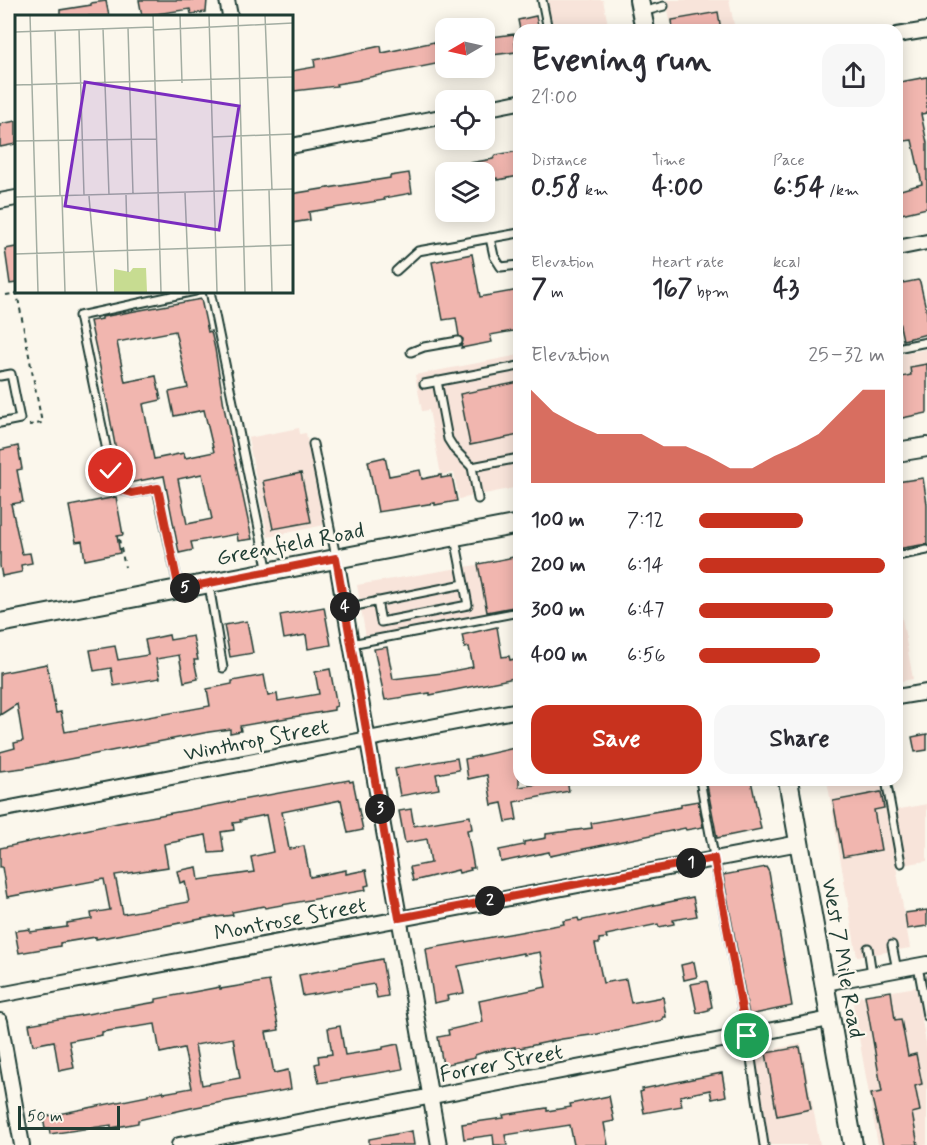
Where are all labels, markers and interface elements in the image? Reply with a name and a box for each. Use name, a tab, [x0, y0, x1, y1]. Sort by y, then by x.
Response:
inset map	[15, 15, 292, 292]
north arrow	[435, 18, 495, 78]
map controls	[435, 18, 495, 222]
text: Evening run	[531, 39, 711, 83]
button: share	[822, 44, 885, 107]
text: 21:00	[531, 84, 577, 111]
button: locate	[435, 90, 495, 150]
text: Distance	[531, 150, 587, 171]
text: Time	[652, 150, 686, 171]
text: Pace	[773, 150, 805, 171]
button: layers	[435, 162, 495, 222]
text: 0.58	[531, 171, 581, 205]
text: 4:00	[652, 171, 703, 205]
text: 6:54	[773, 171, 825, 205]
text: km	[581, 180, 608, 201]
text: /km	[825, 180, 859, 201]
text: Elevation	[531, 252, 594, 273]
text: Heart rate	[652, 252, 724, 273]
text: kcal	[773, 252, 800, 273]
text: 7	[531, 273, 547, 307]
text: 167	[652, 273, 693, 307]
text: 43	[773, 273, 799, 307]
text: m	[547, 282, 564, 303]
text: bpm	[693, 282, 729, 303]
text: Elevation	[531, 342, 610, 369]
text: 25–32 m	[808, 342, 885, 369]
pin	[85, 445, 136, 496]
icon: check	[94, 454, 127, 487]
text: 100 m	[531, 507, 585, 534]
text: 7:12	[627, 507, 664, 534]
street label: Greenfield Road	[214, 517, 367, 573]
text: 200 m	[531, 552, 586, 579]
text: 6:14	[627, 552, 664, 579]
pin: 5	[170, 573, 200, 603]
text: 5	[180, 577, 190, 598]
pin: 4	[330, 592, 360, 622]
text: 4	[340, 596, 350, 617]
text: 300 m	[531, 597, 585, 624]
text: 6:47	[627, 597, 664, 624]
text: 400 m	[531, 642, 587, 669]
text: 6:56	[627, 642, 666, 669]
button: Save	[531, 705, 702, 774]
button: Share	[714, 705, 885, 774]
street label: Winthrop Street	[181, 713, 331, 769]
pin: 3	[365, 794, 395, 824]
text: 3	[376, 798, 384, 819]
pin: 1	[676, 848, 706, 878]
text: 1	[687, 852, 695, 873]
street label: West 7 Mile Road	[814, 876, 870, 1040]
pin: 2	[475, 886, 505, 916]
text: 2	[486, 890, 494, 911]
street label: Montrose Street	[212, 891, 369, 948]
pin	[721, 1010, 772, 1061]
icon: arrive	[730, 1019, 763, 1052]
street label: Forrer Street	[437, 1038, 565, 1090]
scale bar	[18, 1103, 120, 1130]
text: 50 m	[27, 1106, 63, 1127]

